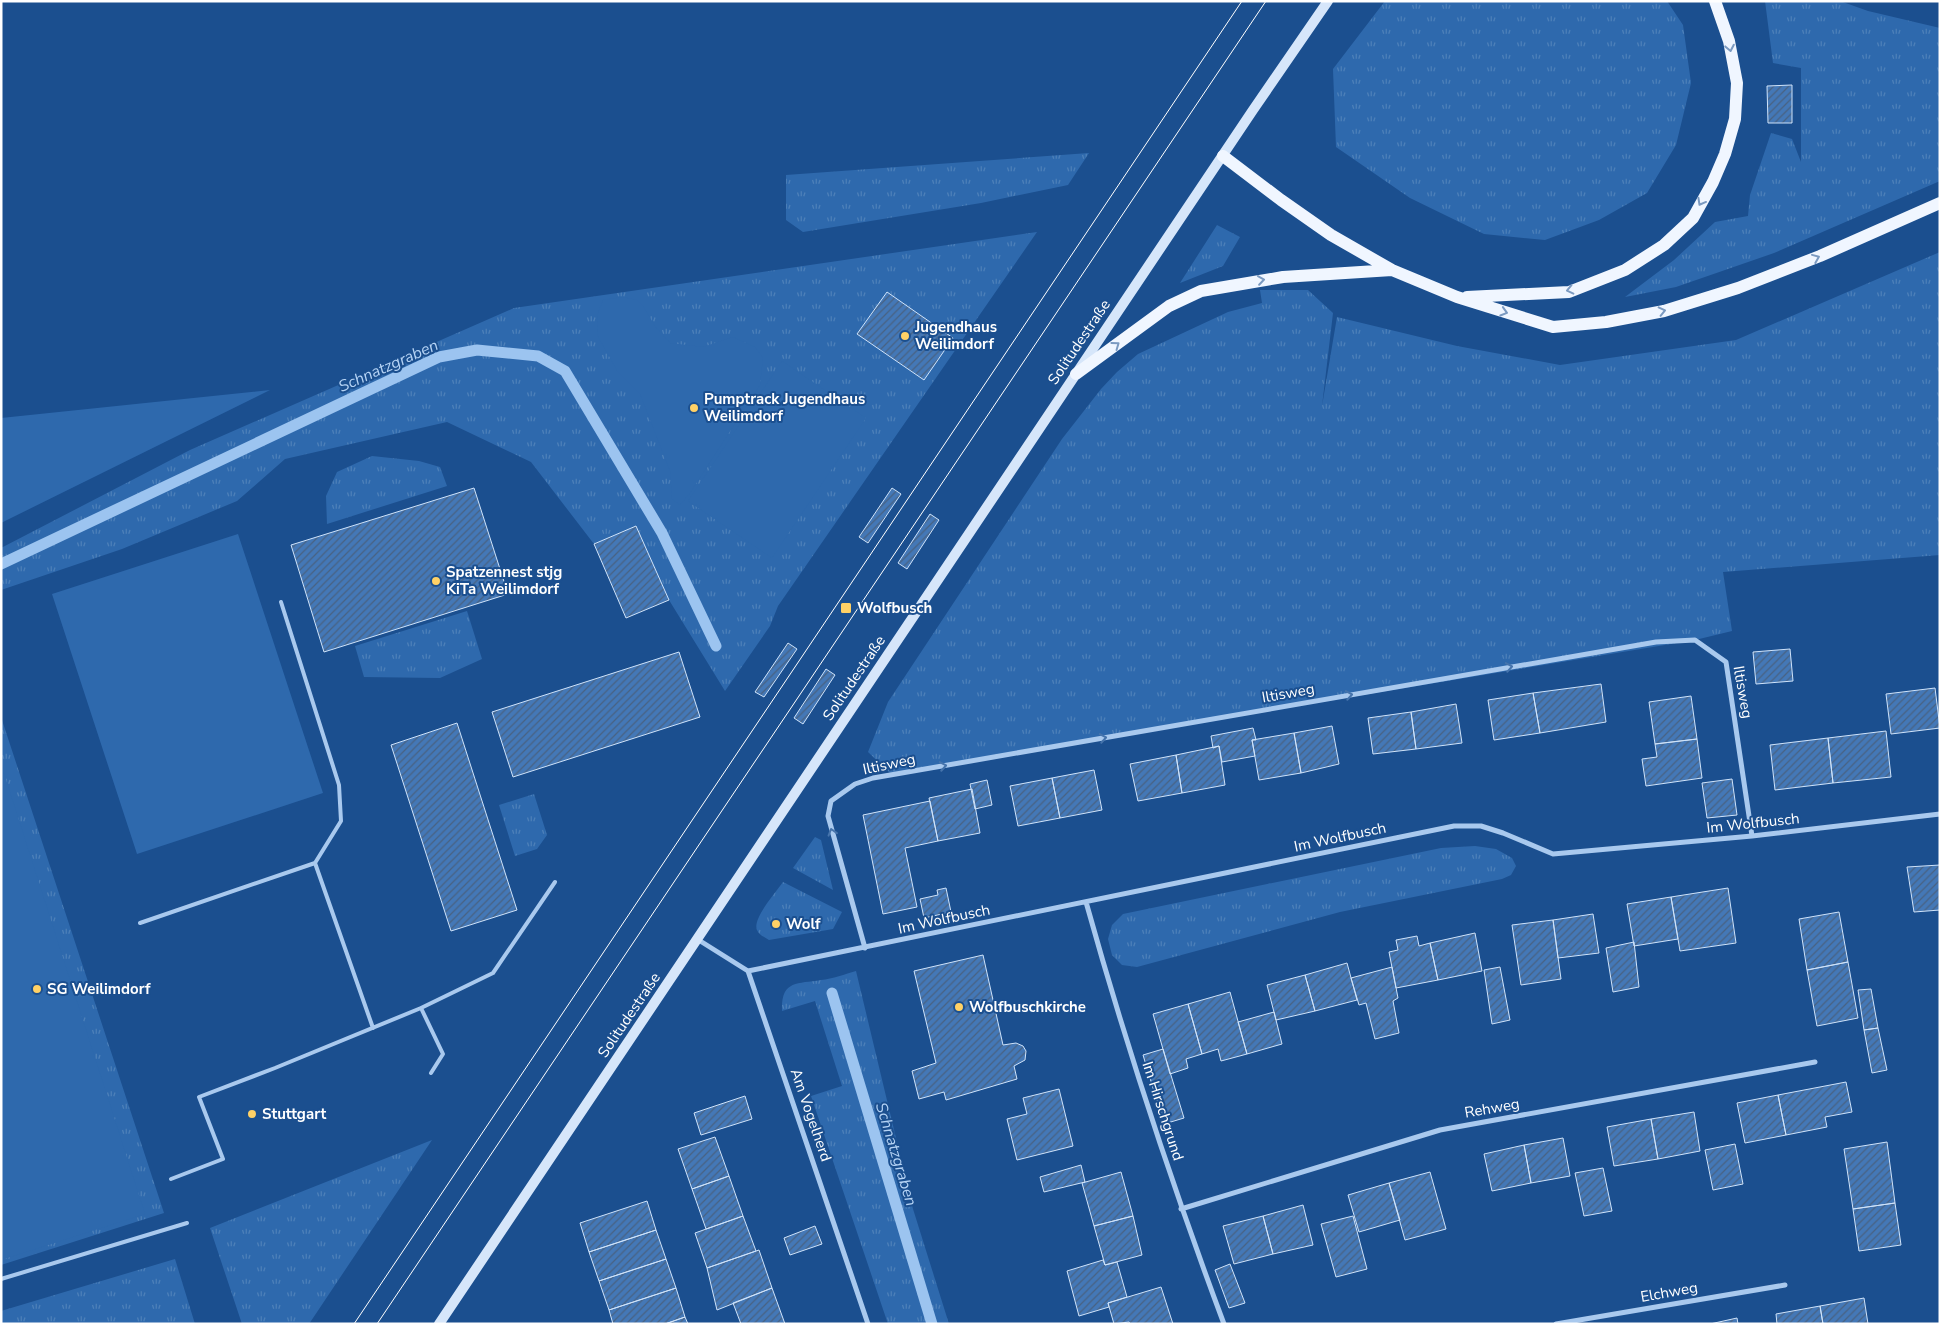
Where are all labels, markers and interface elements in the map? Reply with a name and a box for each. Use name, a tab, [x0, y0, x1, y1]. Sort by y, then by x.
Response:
one-way arrow	[1724, 43, 1735, 52]
one-way arrow	[1698, 197, 1708, 206]
one-way arrow	[1811, 253, 1820, 264]
one-way arrow	[1257, 275, 1265, 286]
one-way arrow	[1566, 284, 1574, 295]
street label: Solitudestraße	[1043, 295, 1115, 389]
one-way arrow	[1499, 306, 1507, 316]
one-way arrow	[1658, 306, 1667, 317]
place label: Jugendhaus Weilimdorf	[914, 317, 997, 354]
marker: Jugendhaus Weilimdorf	[899, 330, 911, 342]
water label: Schnatzgraben	[335, 334, 442, 398]
one-way arrow	[1110, 342, 1120, 351]
place label: Pumptrack Jugendhaus Weilimdorf	[704, 389, 865, 426]
marker: Pumptrack Jugendhaus Weilimdorf	[688, 402, 700, 414]
place label: Spatzennest stjg KiTa Weilimdorf	[446, 562, 562, 599]
marker: Spatzennest stjg KiTa Weilimdorf	[430, 575, 442, 587]
place label: Wolfbusch	[857, 598, 932, 618]
marker: Wolfbusch	[839, 601, 853, 615]
street label: Solitudestraße	[818, 631, 890, 725]
one-way arrow	[1505, 663, 1513, 673]
street label: Iltisweg	[1729, 664, 1757, 720]
street label: Iltisweg	[1260, 679, 1316, 707]
one-way arrow	[1345, 690, 1353, 701]
one-way arrow	[1098, 733, 1107, 743]
street label: Iltisweg	[861, 749, 917, 779]
one-way arrow	[938, 761, 947, 771]
street label: Im Wolfbusch	[1705, 808, 1801, 838]
street label: Im Wolfbusch	[1292, 817, 1388, 857]
one-way arrow	[828, 829, 838, 837]
street label: Im Wolfbusch	[896, 899, 992, 939]
place label: Wolf	[786, 914, 821, 934]
marker: Wolf	[770, 918, 782, 930]
street label: Solitudestraße	[593, 968, 665, 1062]
place label: SG Weilimdorf	[47, 979, 151, 999]
marker: SG Weilimdorf	[31, 983, 43, 995]
place label: Wolfbuschkirche	[969, 997, 1086, 1017]
marker: Wolfbuschkirche	[953, 1001, 965, 1013]
street label: Im Hirschgrund	[1138, 1059, 1188, 1163]
street label: Am Vogelherd	[786, 1066, 836, 1164]
street label: Rehweg	[1463, 1093, 1521, 1123]
water label: Schnatzgraben	[870, 1100, 922, 1209]
place label: Stuttgart	[262, 1104, 326, 1124]
marker: Stuttgart	[246, 1108, 258, 1120]
street label: Elchweg	[1639, 1277, 1699, 1307]

